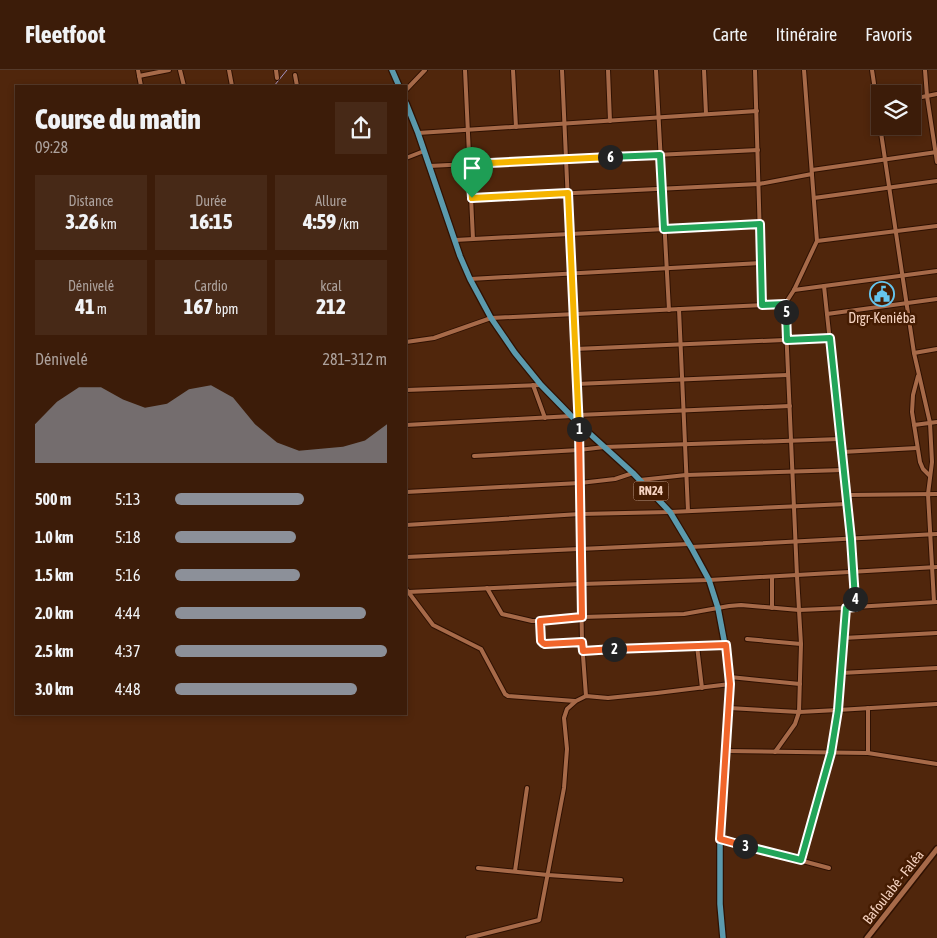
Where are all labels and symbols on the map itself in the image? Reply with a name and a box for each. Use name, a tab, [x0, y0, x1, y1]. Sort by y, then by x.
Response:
pin: 6	[598, 144, 622, 170]
pin	[451, 147, 493, 198]
public building icon: Drgr-Keniéba	[869, 281, 895, 307]
pin: 5	[774, 300, 798, 324]
place label: Drgr-Keniéba	[848, 310, 916, 326]
pin: 1	[566, 416, 592, 442]
road number: RN24	[634, 482, 668, 501]
pin: 4	[842, 586, 868, 612]
pin: 2	[602, 636, 626, 662]
pin: 3	[732, 834, 758, 858]
street label: Bafoulabé - Faléa	[859, 847, 927, 927]

